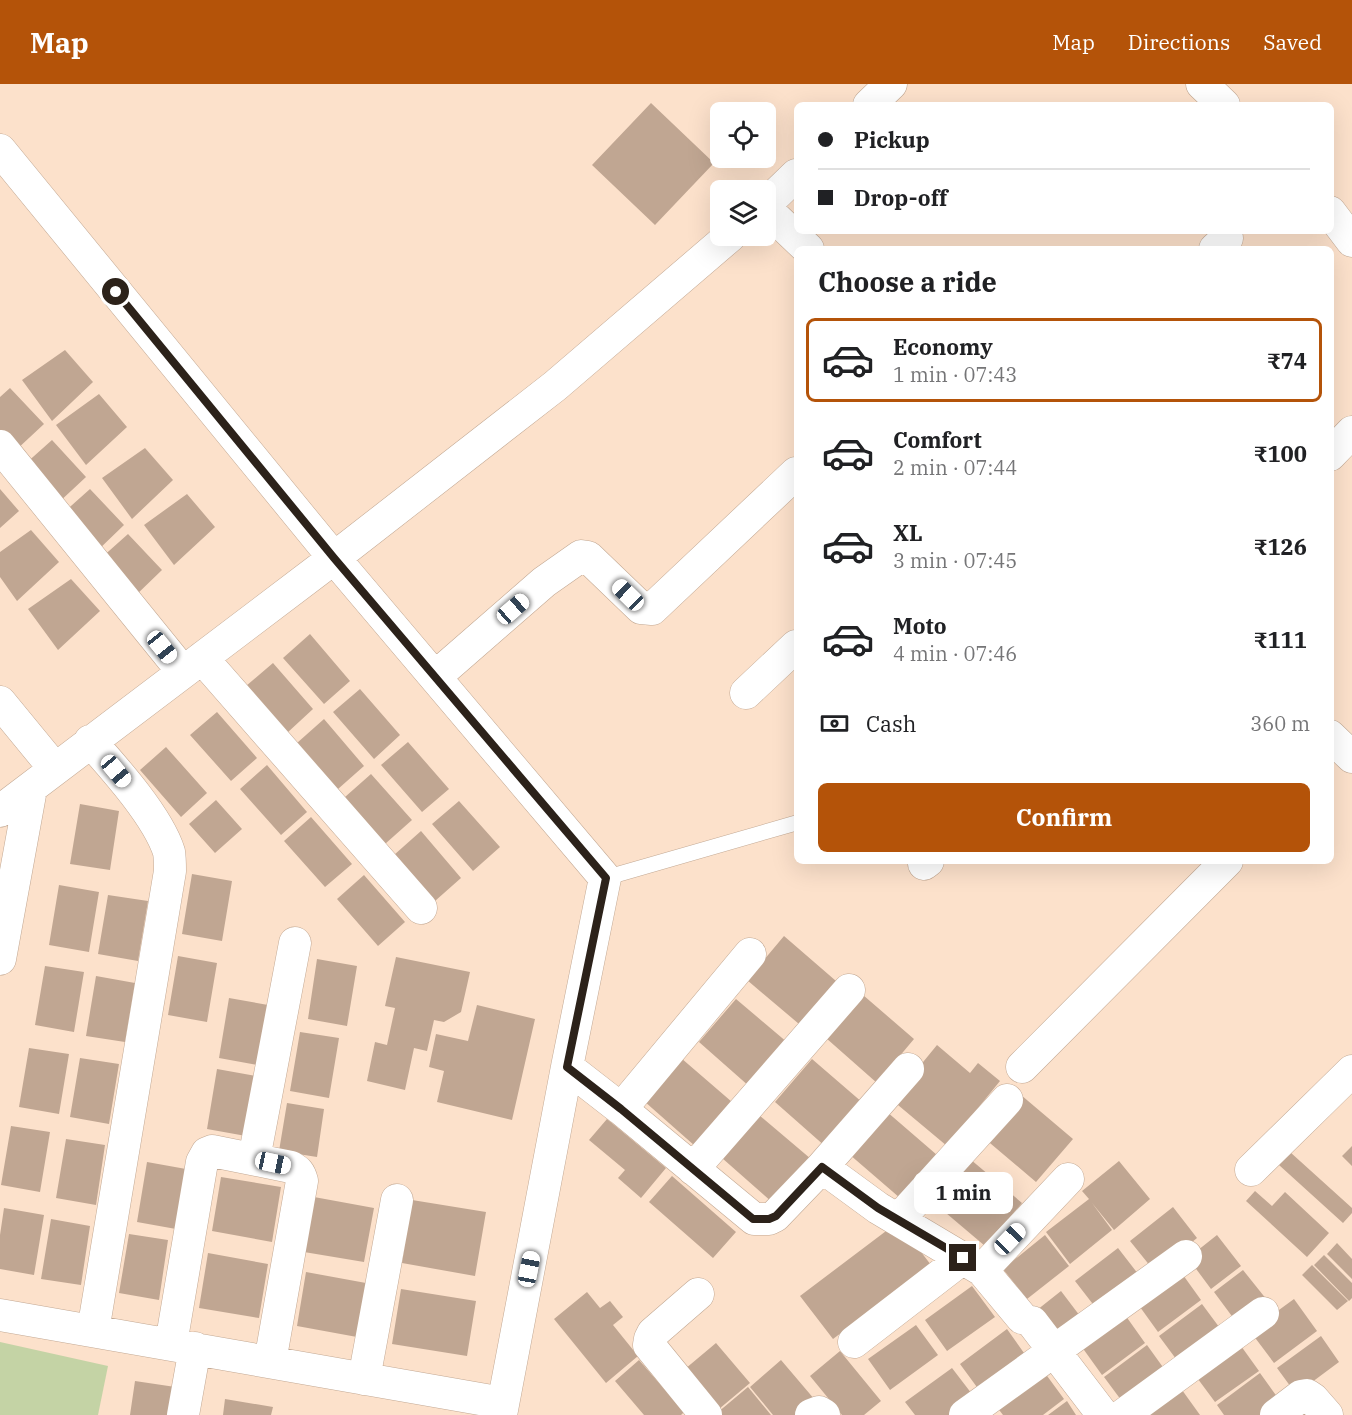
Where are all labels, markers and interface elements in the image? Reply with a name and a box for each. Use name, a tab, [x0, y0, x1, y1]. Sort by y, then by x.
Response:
text: Map	[30, 24, 89, 61]
text: Map	[1052, 28, 1095, 56]
text: Directions	[1128, 28, 1230, 56]
text: Saved	[1263, 28, 1322, 56]
map controls	[710, 102, 776, 246]
button: locate	[710, 102, 776, 168]
text: Pickup	[854, 125, 930, 154]
button: layers	[710, 180, 776, 246]
text: Drop-off	[854, 183, 948, 212]
text: Choose a ride	[818, 264, 997, 299]
route start	[102, 278, 129, 305]
text: Economy	[893, 332, 993, 361]
icon: car	[821, 333, 875, 387]
text: ₹74	[1266, 346, 1307, 375]
text: 1 min · 07:43	[893, 361, 1017, 388]
text: Comfort	[893, 425, 982, 454]
icon: car	[821, 426, 875, 480]
text: ₹100	[1253, 439, 1307, 468]
text: 2 min · 07:44	[893, 454, 1017, 481]
text: XL	[893, 518, 923, 547]
icon: car	[821, 519, 875, 573]
text: ₹126	[1253, 532, 1307, 561]
text: 3 min · 07:45	[893, 547, 1017, 574]
car	[609, 576, 647, 614]
car	[494, 590, 532, 628]
text: Moto	[893, 611, 947, 640]
icon: car	[821, 612, 875, 666]
text: ₹111	[1253, 625, 1307, 654]
car	[144, 627, 180, 667]
text: 4 min · 07:46	[893, 640, 1017, 667]
icon: cash	[818, 707, 851, 740]
text: Cash	[866, 709, 917, 738]
text: 360 m	[1250, 710, 1310, 737]
car	[98, 751, 134, 791]
button: Confirm	[818, 783, 1310, 852]
car	[254, 1150, 292, 1176]
callout: 1 min	[914, 1171, 1012, 1213]
text: 1 min	[936, 1179, 992, 1206]
car	[991, 1220, 1029, 1258]
route end	[949, 1244, 976, 1271]
car	[517, 1250, 541, 1288]

